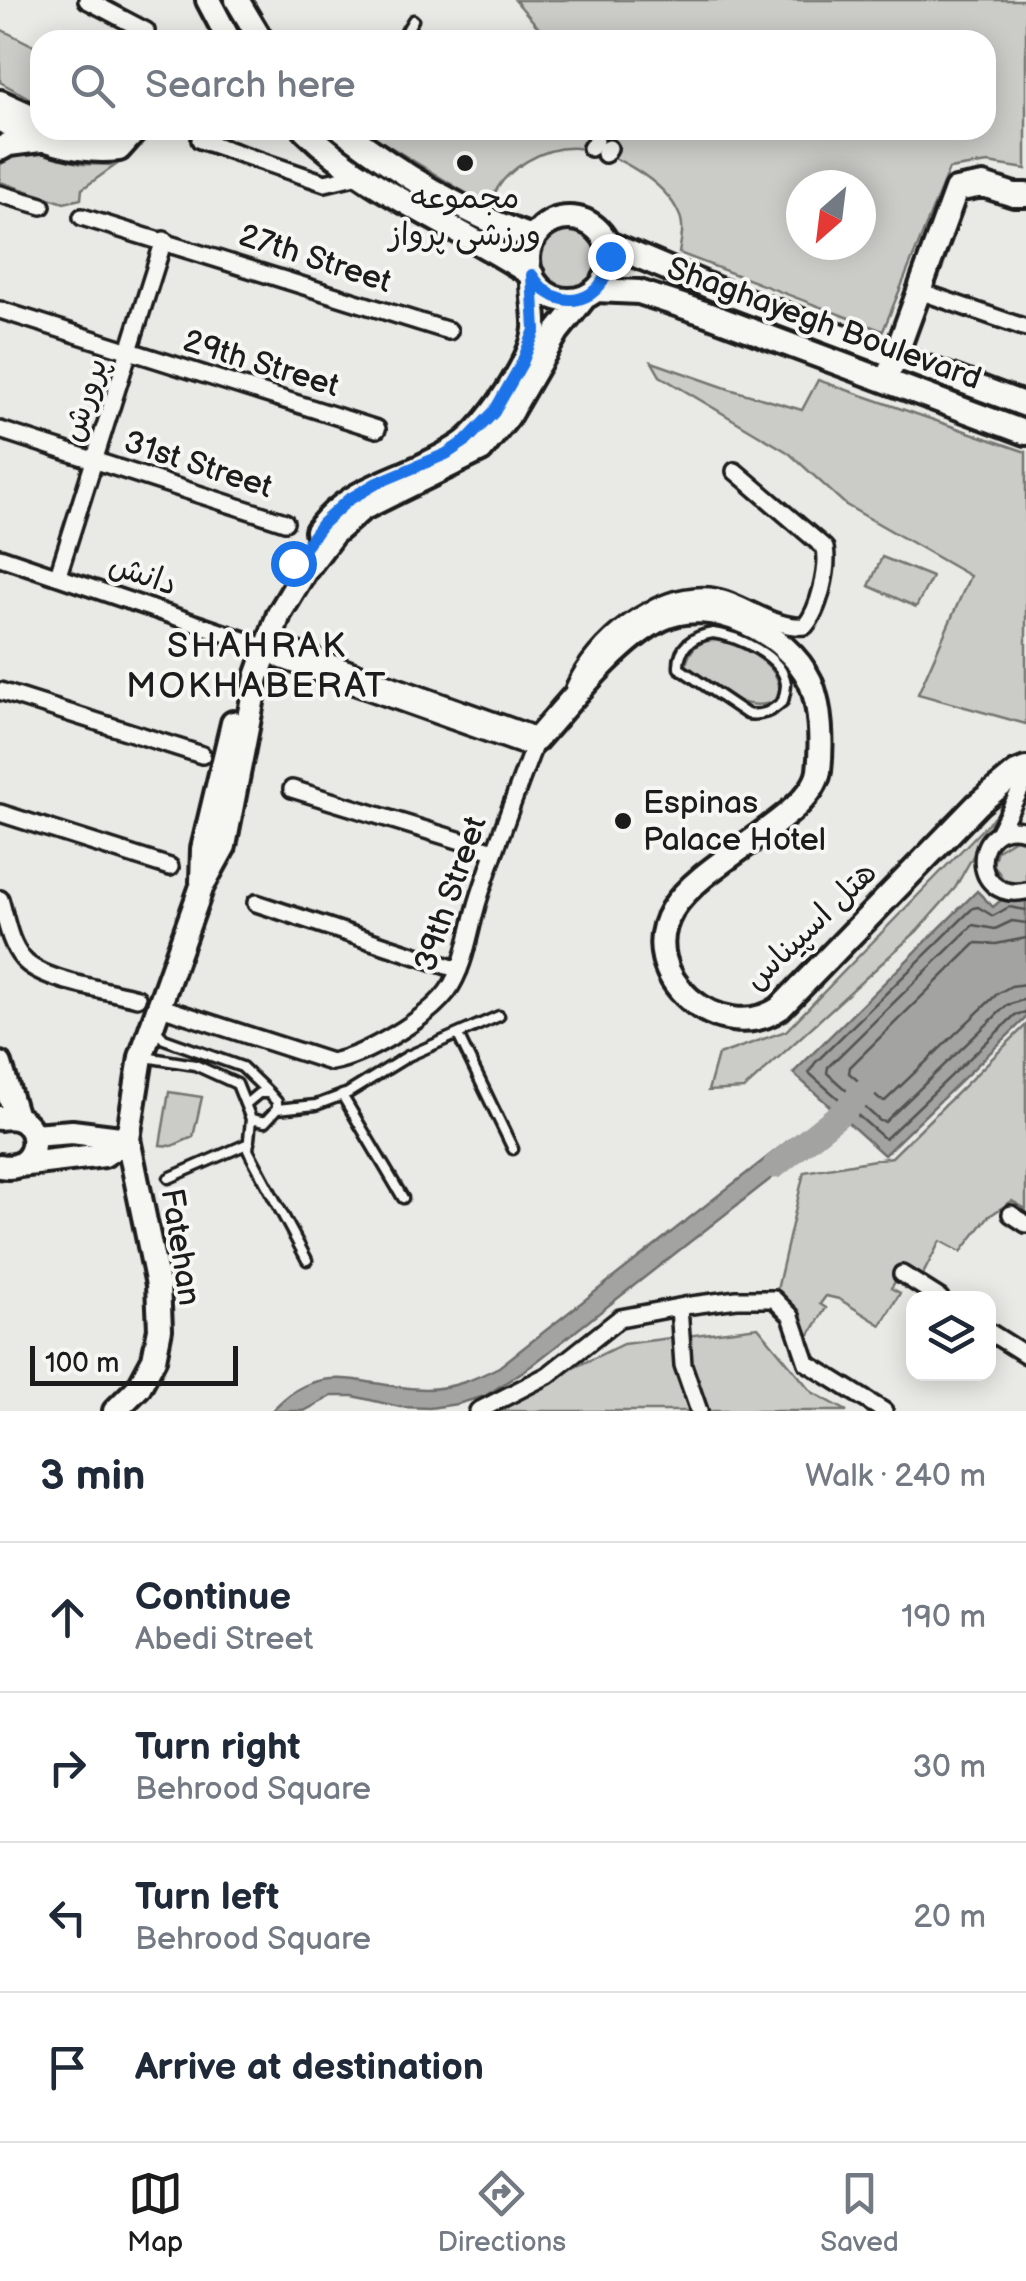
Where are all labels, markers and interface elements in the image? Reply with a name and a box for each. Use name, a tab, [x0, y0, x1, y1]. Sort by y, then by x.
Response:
search box	[30, 30, 996, 140]
icon: search	[65, 58, 120, 113]
text: Search here	[145, 63, 356, 108]
marker: مجموعه ورزشی پرواز	[454, 152, 476, 174]
north arrow	[786, 170, 876, 260]
place label: مجموعه ورزشی پرواز	[386, 179, 541, 255]
street label: 27th Street	[234, 216, 396, 302]
route end	[588, 234, 634, 280]
street label: Shaghayegh Boulevard	[662, 249, 986, 399]
street label: 29th Street	[178, 322, 344, 406]
street label: پرورش	[53, 353, 117, 447]
street label: 31st Street	[119, 423, 277, 507]
route start	[271, 541, 317, 587]
street label: دانش	[104, 545, 182, 605]
district label: SHAHRAK MOKHABERAT	[126, 625, 388, 708]
place label: Espinas Palace Hotel	[643, 784, 826, 860]
marker: Espinas Palace Hotel	[612, 810, 634, 832]
street label: 39th Street	[406, 811, 496, 977]
street label: هتل اسپیناس	[737, 853, 885, 999]
street label: Fatehan	[152, 1186, 208, 1308]
map controls	[906, 1291, 996, 1381]
button: layers	[906, 1291, 996, 1381]
scale bar	[30, 1341, 238, 1386]
text: 100 m	[45, 1347, 119, 1380]
text: 3 min	[40, 1451, 145, 1502]
text: Walk · 240 m	[805, 1457, 986, 1496]
text: Continue	[135, 1575, 291, 1620]
icon: ahead	[40, 1590, 95, 1645]
text: 190 m	[901, 1598, 986, 1637]
text: Abedi Street	[135, 1620, 313, 1659]
text: Turn right	[135, 1725, 300, 1770]
icon: right	[40, 1740, 95, 1795]
text: 30 m	[912, 1748, 986, 1787]
text: Behrood Square	[135, 1770, 371, 1809]
text: Turn left	[135, 1875, 279, 1920]
icon: left	[40, 1890, 95, 1945]
text: 20 m	[913, 1898, 986, 1937]
text: Behrood Square	[135, 1920, 371, 1959]
icon: arrive	[40, 2040, 95, 2095]
text: Arrive at destination	[135, 2045, 484, 2090]
tab: Map	[127, 2166, 183, 2259]
tab: Directions	[437, 2166, 566, 2259]
tab: Saved	[820, 2166, 899, 2259]

